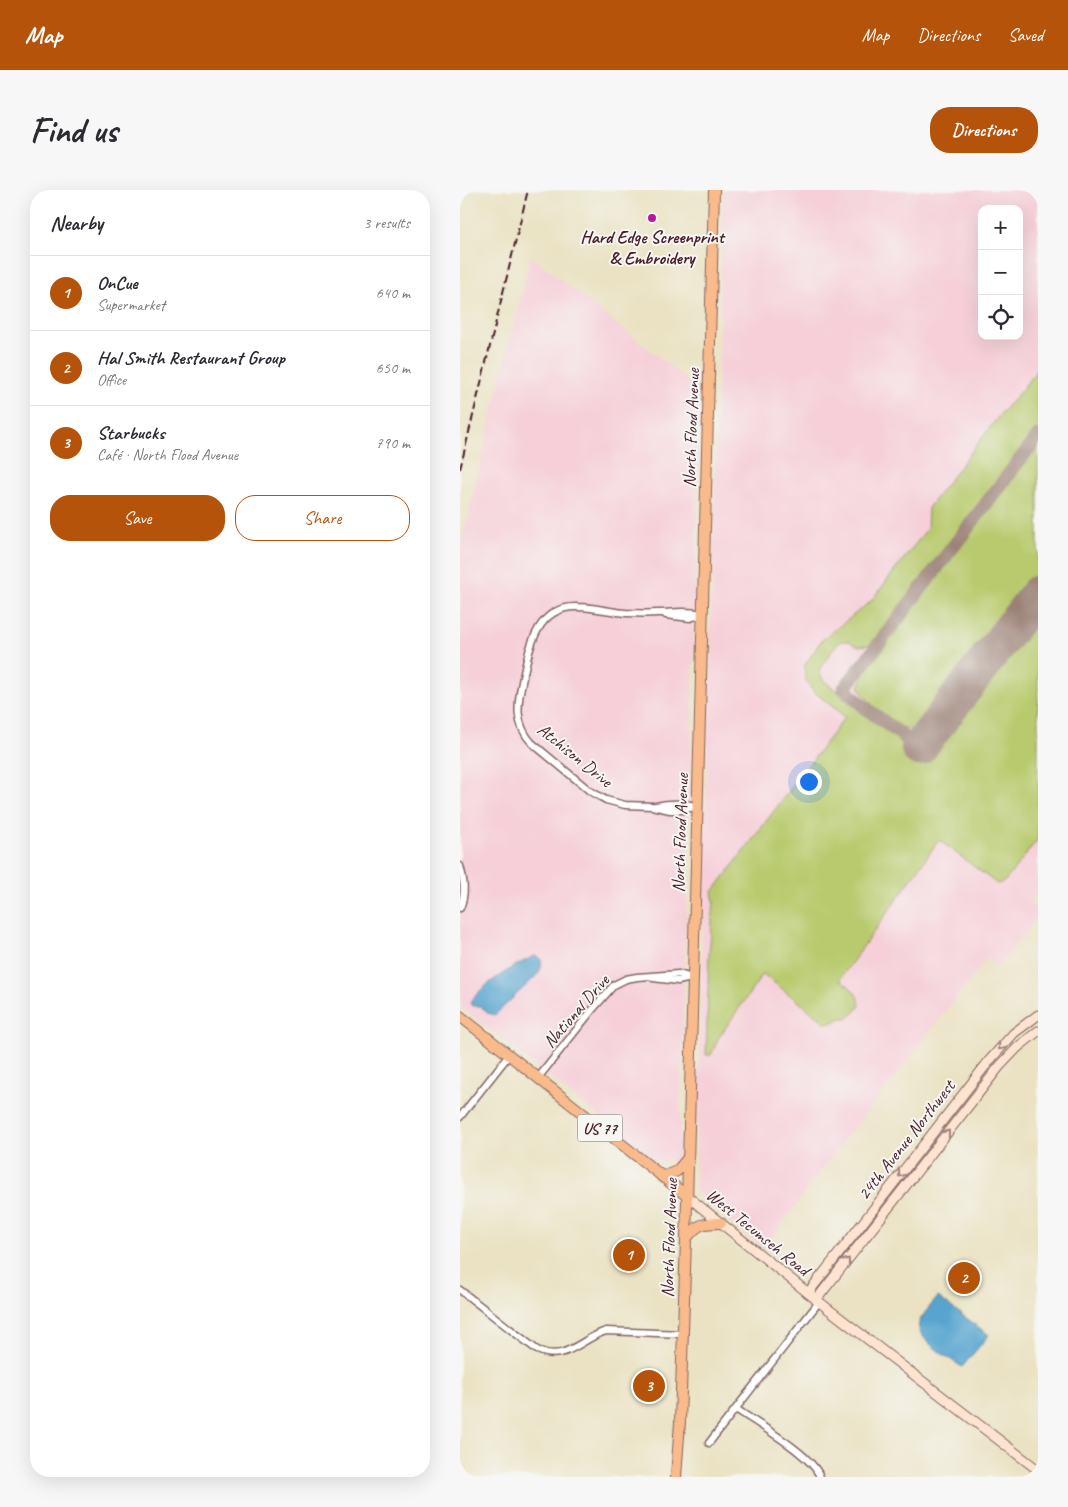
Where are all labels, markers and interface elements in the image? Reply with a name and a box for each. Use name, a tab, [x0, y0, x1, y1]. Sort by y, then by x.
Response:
text: Map	[25, 20, 62, 50]
text: Map	[862, 24, 889, 46]
text: Directions	[917, 24, 980, 46]
text: Saved	[1008, 24, 1043, 46]
button: Directions	[930, 107, 1038, 153]
text: Find us	[30, 108, 117, 153]
map controls	[978, 205, 1023, 340]
button: +	[978, 205, 1023, 250]
text: Nearby	[50, 210, 103, 236]
marker: Hard Edge Screenprint & Embroidery	[646, 212, 658, 224]
text: 3 results	[363, 213, 410, 233]
place label: Hard Edge Screenprint & Embroidery	[580, 226, 726, 269]
button: −	[978, 250, 1023, 295]
text: OnCue	[97, 271, 138, 295]
text: 1	[62, 283, 70, 303]
text: 640 m	[376, 283, 410, 303]
text: Supermarket	[97, 295, 165, 315]
button: locate	[978, 295, 1023, 340]
text: Hal Smith Restaurant Group	[97, 346, 285, 370]
text: 2	[62, 358, 70, 378]
text: 650 m	[376, 358, 410, 378]
street label: North Flood Avenue	[678, 367, 704, 488]
text: Office	[97, 370, 126, 390]
text: Starbucks	[97, 421, 165, 445]
text: 3	[62, 433, 70, 453]
text: 790 m	[376, 433, 410, 453]
text: Café · North Flood Avenue	[97, 445, 238, 465]
button: Save	[50, 495, 225, 541]
button: Share	[235, 495, 410, 541]
street label: Atchison Drive	[533, 718, 618, 793]
your location	[796, 769, 822, 795]
street label: North Flood Avenue	[667, 772, 693, 893]
street label: National Drive	[538, 969, 615, 1052]
one-way arrow	[998, 1041, 1007, 1050]
street label: 24th Avenue Northwest	[852, 1074, 961, 1204]
road number: US 77	[578, 1114, 622, 1141]
one-way arrow	[941, 1130, 950, 1139]
one-way arrow	[898, 1168, 906, 1177]
street label: North Flood Avenue	[656, 1177, 682, 1298]
street label: West Tecumseh Road	[702, 1184, 816, 1282]
pin: 1	[613, 1236, 645, 1274]
one-way arrow	[841, 1258, 849, 1267]
pin: 2	[948, 1259, 980, 1297]
pin: 3	[633, 1367, 665, 1405]

